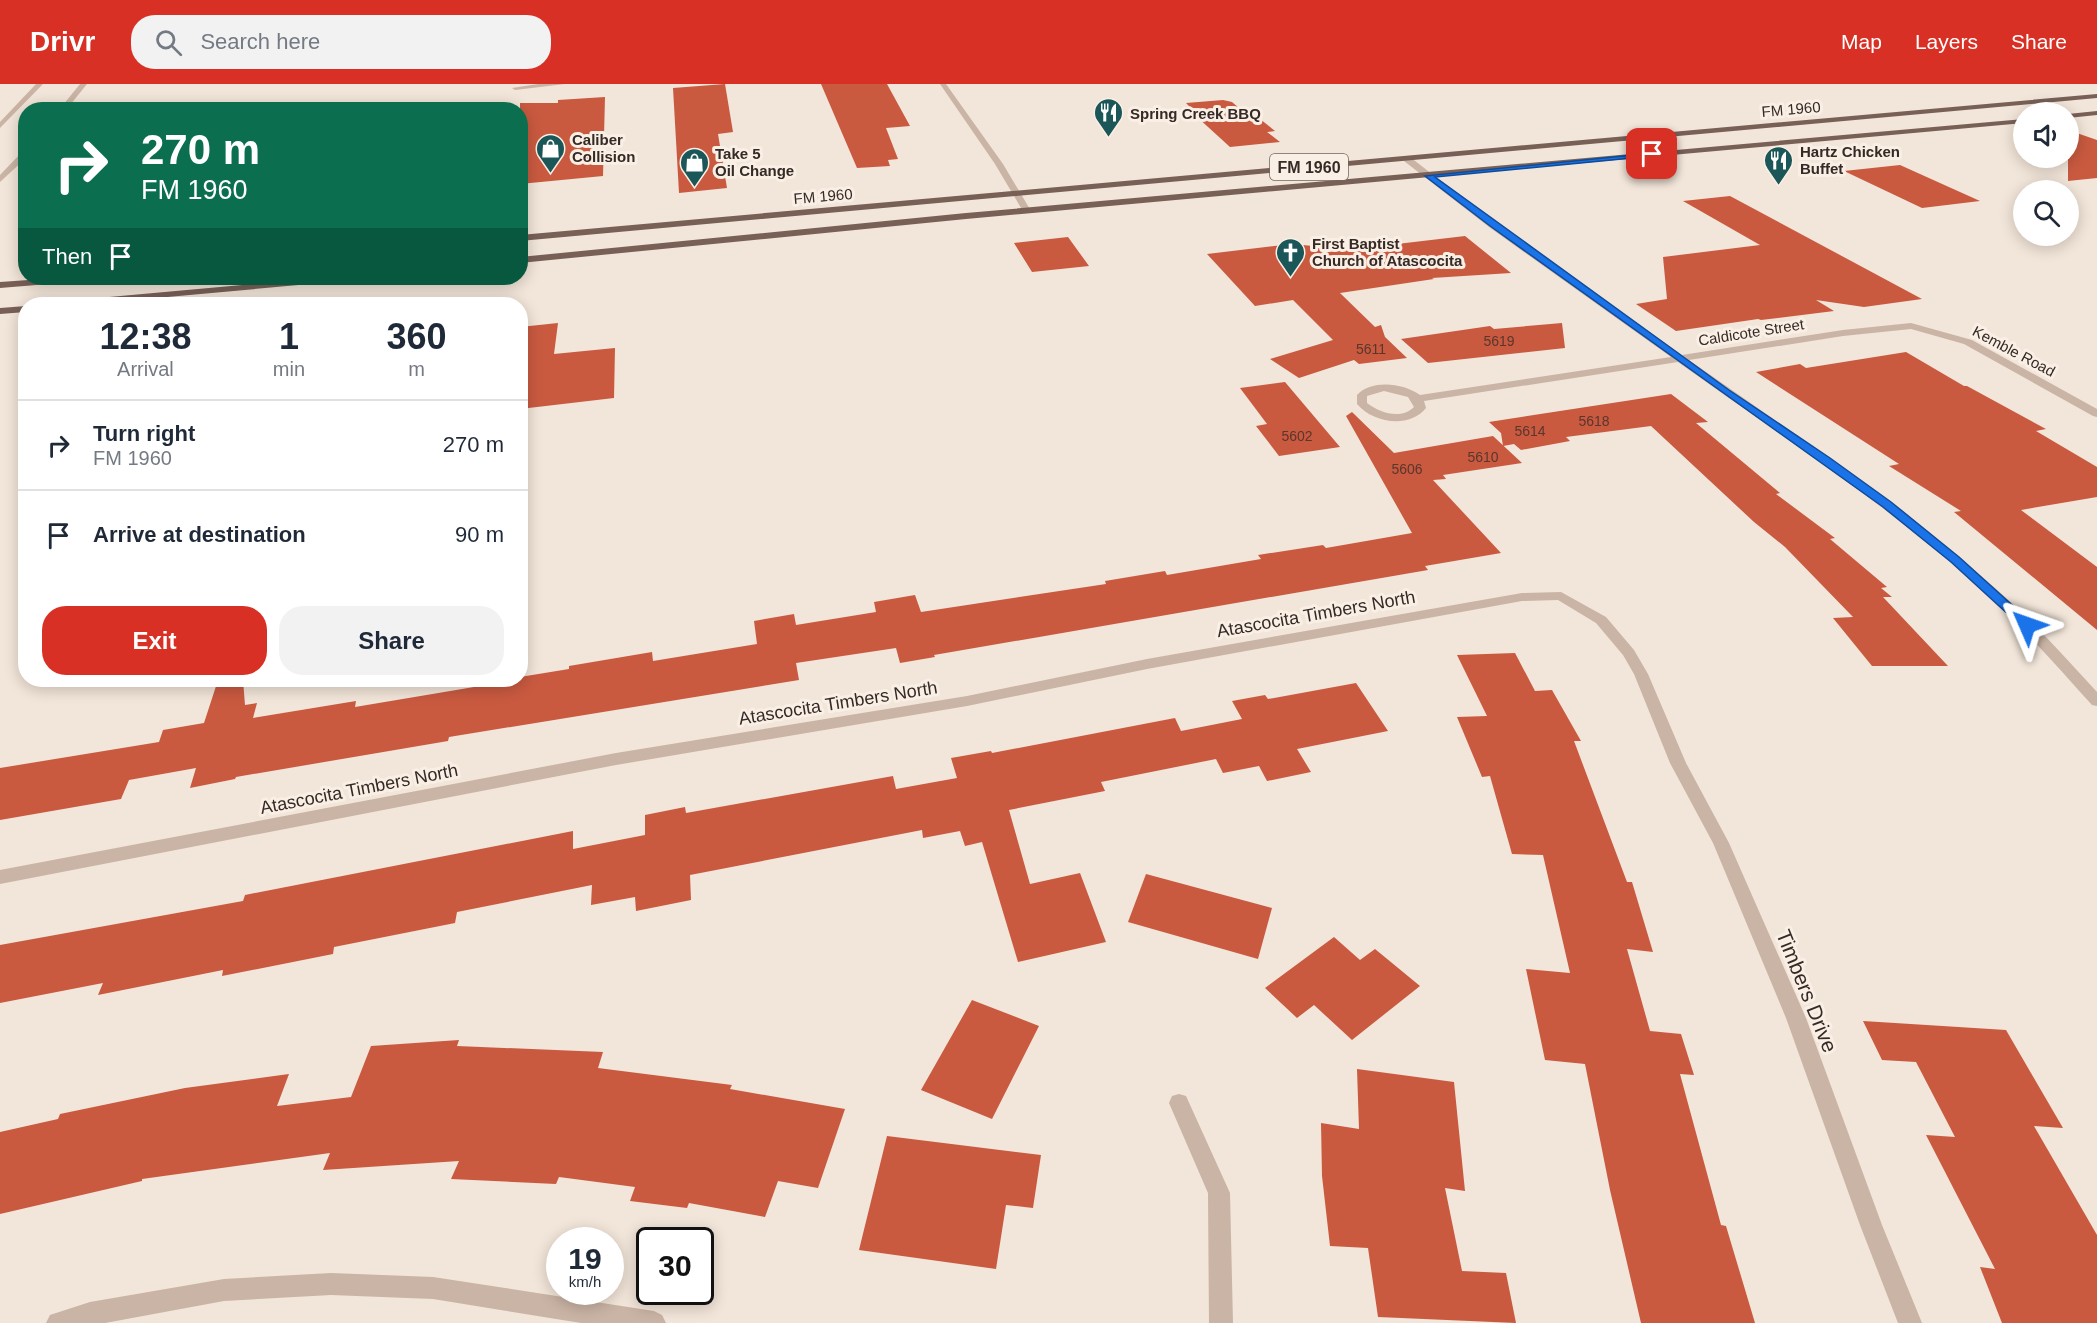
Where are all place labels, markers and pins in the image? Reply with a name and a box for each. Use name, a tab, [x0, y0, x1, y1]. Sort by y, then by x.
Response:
restaurant icon: Spring Creek BBQ	[1093, 97, 1125, 139]
place label: Spring Creek BBQ	[1130, 105, 1261, 122]
pin	[1626, 128, 1677, 179]
place label: Caliber Collision	[572, 131, 635, 165]
shop icon: Caliber Collision	[535, 132, 567, 174]
place label: Hartz Chicken Buffet	[1800, 143, 1900, 177]
restaurant icon: Hartz Chicken Buffet	[1763, 144, 1795, 186]
place label: Take 5 Oil Change	[715, 145, 794, 179]
shop icon: Take 5 Oil Change	[678, 146, 710, 188]
place label: First Baptist Church of Atascocita	[1312, 235, 1463, 269]
church icon: First Baptist Church of Atascocita	[1275, 236, 1307, 278]

